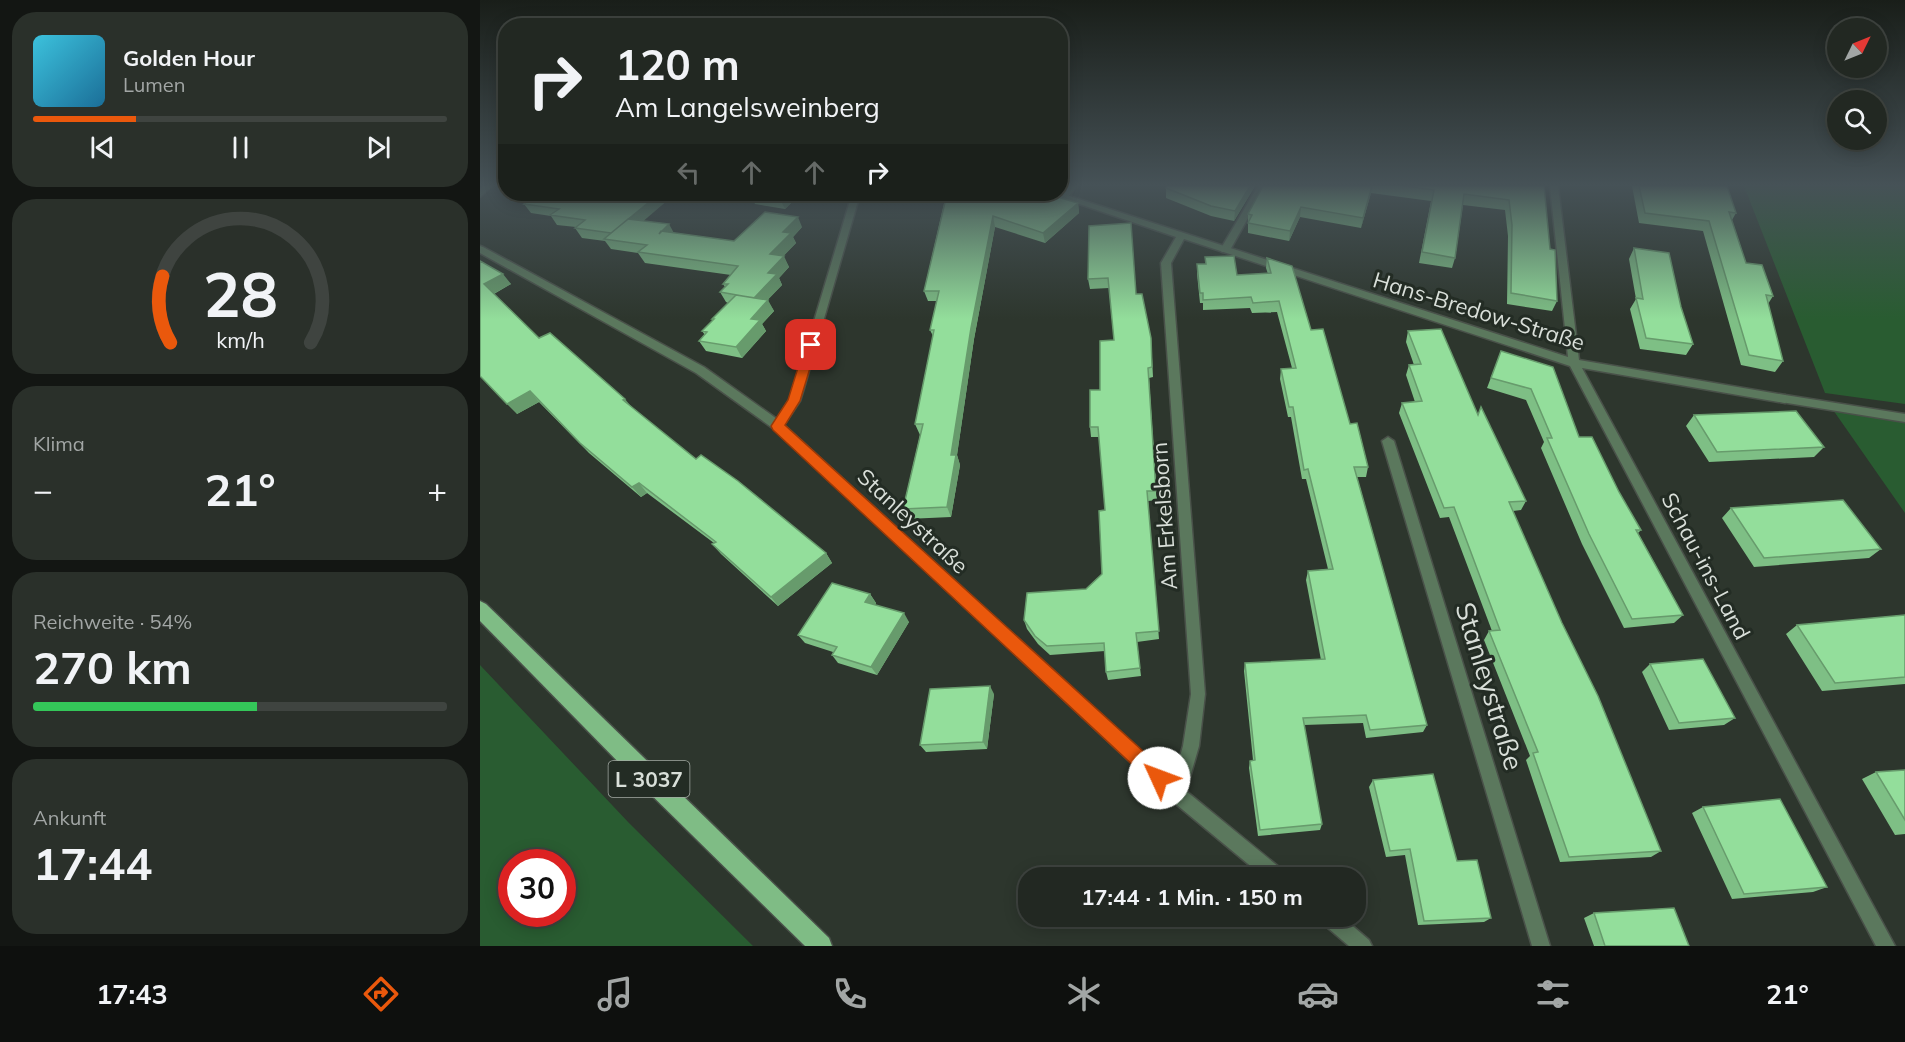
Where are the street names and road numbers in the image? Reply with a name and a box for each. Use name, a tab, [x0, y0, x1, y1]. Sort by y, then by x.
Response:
street label: Hans-Bredow-Straße	[1370, 265, 1588, 357]
street label: Am Erkelsborn	[1145, 441, 1183, 591]
street label: Stanleystraße	[852, 463, 974, 579]
street label: Schau-ins-Land	[1655, 488, 1757, 644]
street label: Stanleystraße	[1448, 598, 1532, 774]
road number: L 3037	[608, 761, 690, 797]

